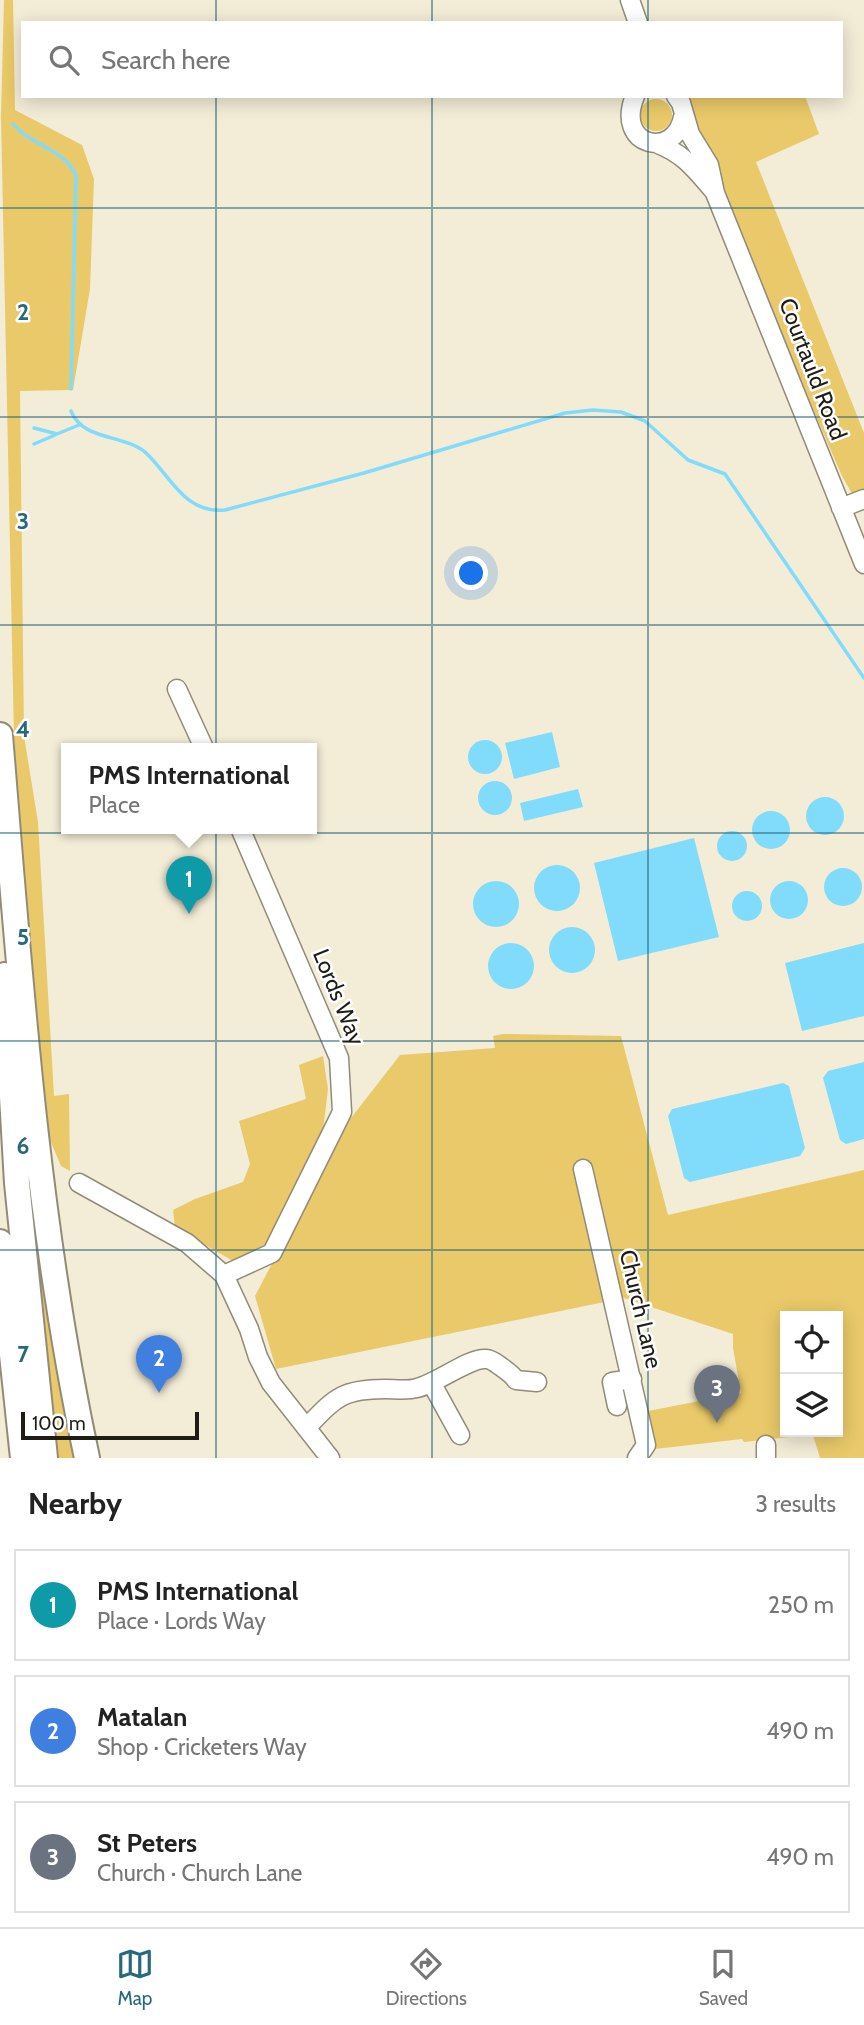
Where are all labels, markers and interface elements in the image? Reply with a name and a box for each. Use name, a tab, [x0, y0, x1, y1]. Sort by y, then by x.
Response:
search box	[21, 21, 843, 98]
icon: search	[45, 41, 83, 79]
text: Search here	[101, 44, 230, 76]
street label: Courtauld Road	[773, 294, 853, 444]
text: 2	[17, 298, 29, 326]
text: 3	[17, 507, 29, 535]
your location	[454, 556, 488, 590]
text: 4	[16, 715, 30, 743]
popup	[61, 743, 317, 834]
text: PMS International	[88, 759, 290, 791]
text: Place	[88, 791, 140, 819]
pin: 1	[166, 856, 212, 914]
text: 5	[17, 923, 29, 951]
street label: Lords Way	[307, 945, 371, 1050]
text: 6	[17, 1132, 29, 1160]
street label: Church Lane	[614, 1247, 668, 1371]
map controls	[780, 1311, 843, 1437]
button: locate	[780, 1311, 843, 1374]
pin: 2	[136, 1335, 182, 1393]
text: 7	[17, 1340, 29, 1368]
pin: 3	[694, 1365, 740, 1423]
button: layers	[780, 1374, 843, 1437]
scale bar	[21, 1409, 200, 1441]
text: 100 m	[32, 1412, 86, 1435]
text: Nearby	[28, 1485, 122, 1522]
text: 3 results	[755, 1490, 836, 1518]
text: PMS International	[97, 1575, 298, 1607]
text: 1	[49, 1591, 57, 1619]
text: 250 m	[768, 1591, 834, 1619]
text: Place · Lords Way	[97, 1607, 266, 1635]
text: Matalan	[97, 1701, 187, 1733]
text: 2	[47, 1717, 59, 1745]
text: 490 m	[766, 1717, 834, 1745]
text: Shop · Cricketers Way	[97, 1733, 307, 1761]
text: St Peters	[97, 1827, 197, 1859]
text: 3	[47, 1843, 59, 1871]
text: 490 m	[766, 1843, 834, 1871]
text: Church · Church Lane	[97, 1859, 302, 1887]
tab: Map	[116, 1945, 154, 2010]
tab: Directions	[386, 1945, 467, 2010]
tab: Saved	[699, 1945, 748, 2010]

